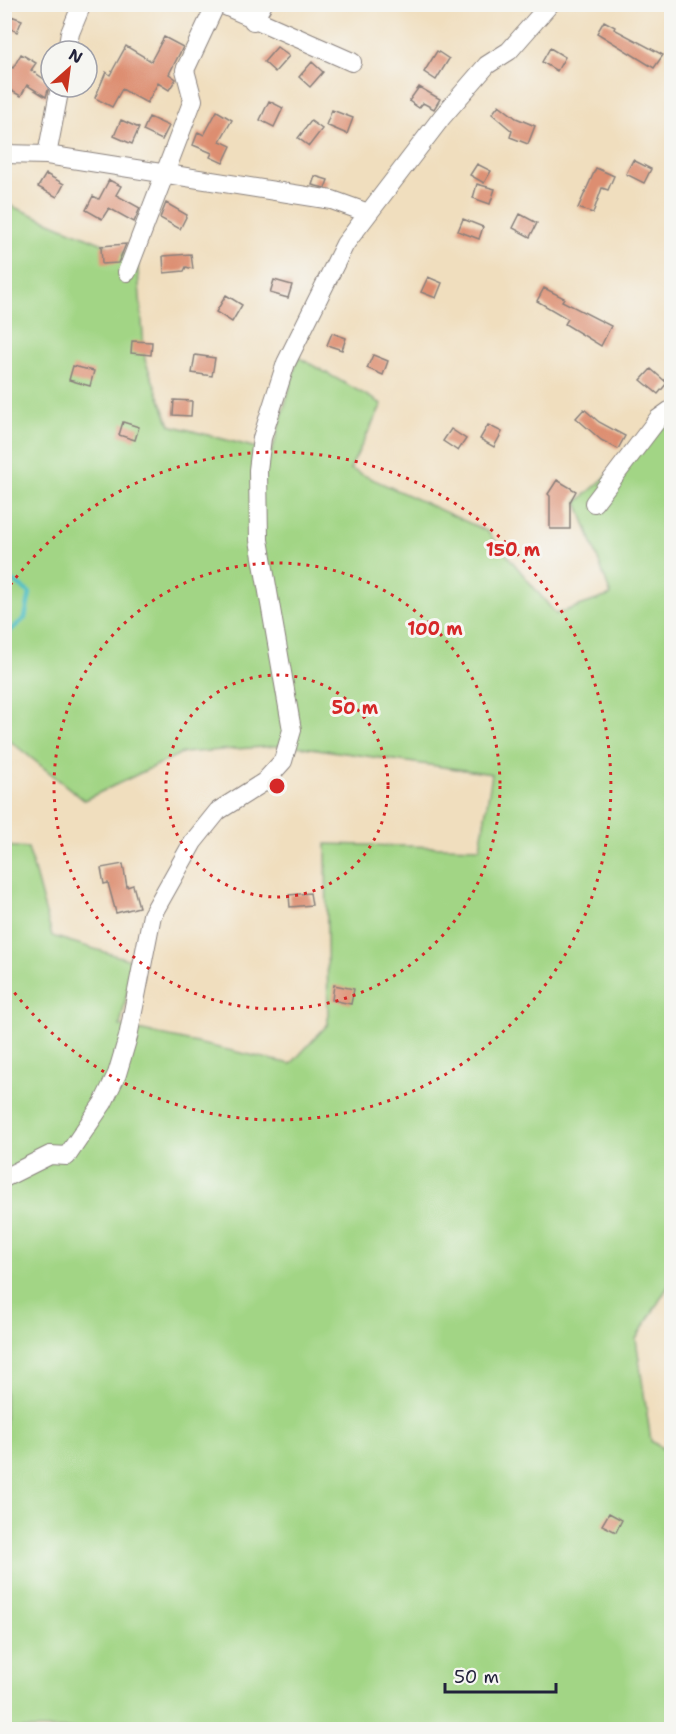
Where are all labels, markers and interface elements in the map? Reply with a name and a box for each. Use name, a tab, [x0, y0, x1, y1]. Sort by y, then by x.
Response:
north arrow	[39, 39, 99, 99]
text: N	[65, 44, 86, 68]
text: 150 m	[486, 538, 541, 562]
text: 100 m	[407, 617, 463, 641]
text: 50 m	[332, 696, 379, 720]
centre of rings	[267, 776, 287, 796]
scale bar	[445, 1656, 556, 1694]
text: 50 m	[454, 1665, 499, 1689]

